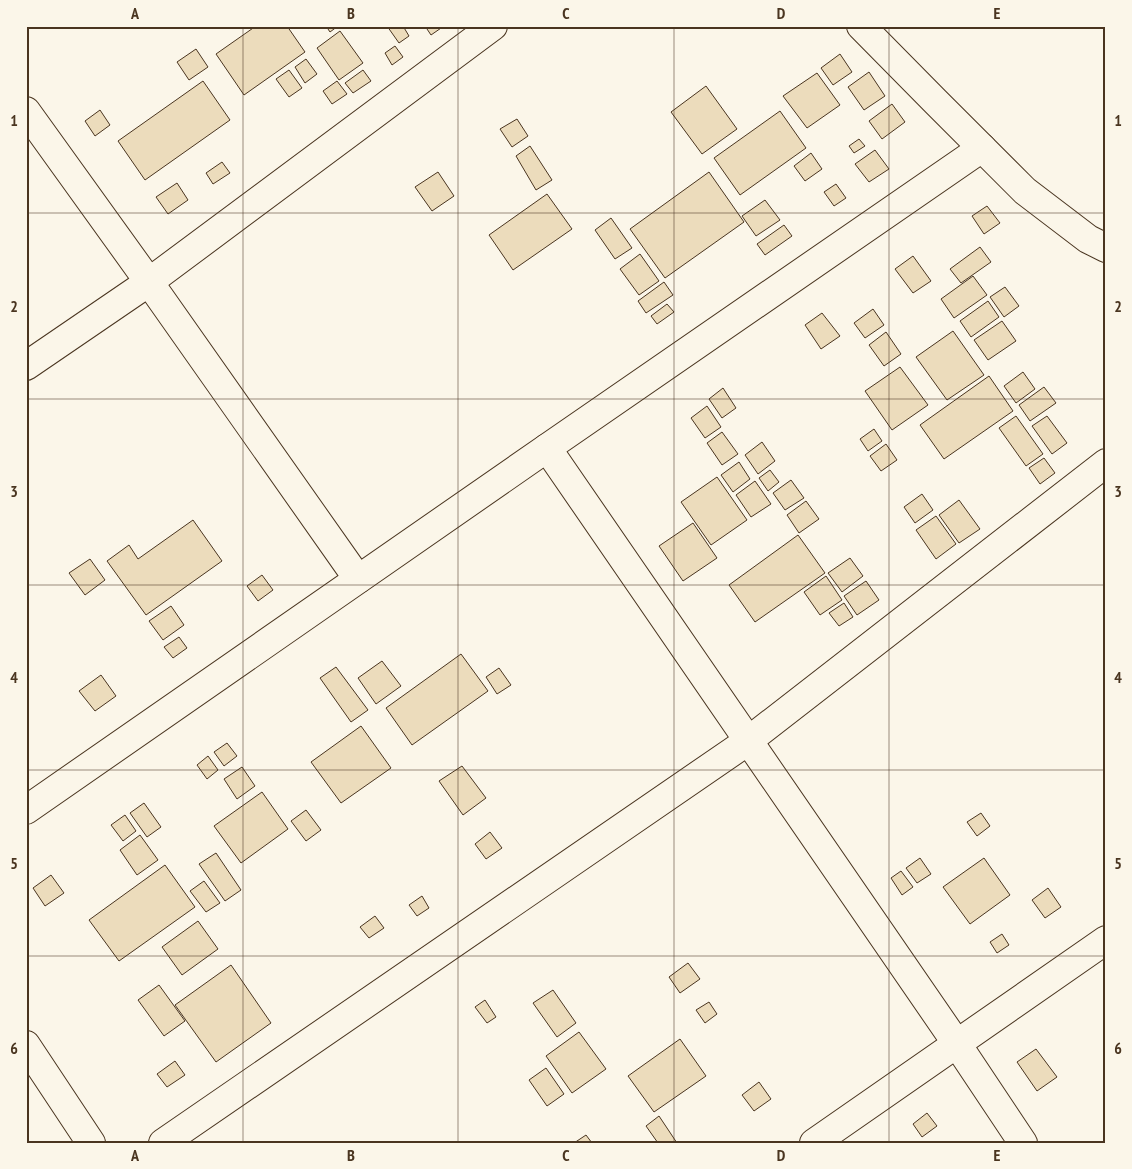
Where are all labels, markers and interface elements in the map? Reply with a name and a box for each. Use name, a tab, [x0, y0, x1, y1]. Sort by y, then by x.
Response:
text: A	[130, 3, 140, 23]
text: B	[347, 3, 355, 23]
text: C	[562, 3, 570, 23]
text: D	[777, 3, 786, 23]
text: E	[994, 3, 1001, 23]
text: 1	[10, 110, 18, 130]
text: 1	[1114, 110, 1122, 130]
text: 2	[10, 296, 18, 316]
text: 2	[1114, 296, 1122, 316]
text: 3	[10, 481, 18, 501]
text: 3	[1114, 481, 1122, 501]
text: 4	[10, 667, 18, 687]
text: 4	[1114, 667, 1122, 687]
text: 5	[10, 853, 18, 873]
text: 5	[1114, 853, 1122, 873]
text: 6	[10, 1038, 18, 1058]
text: 6	[1114, 1038, 1122, 1058]
text: A	[130, 1145, 140, 1165]
text: B	[347, 1145, 355, 1165]
text: C	[562, 1145, 570, 1165]
text: D	[777, 1145, 786, 1165]
text: E	[994, 1145, 1001, 1165]

